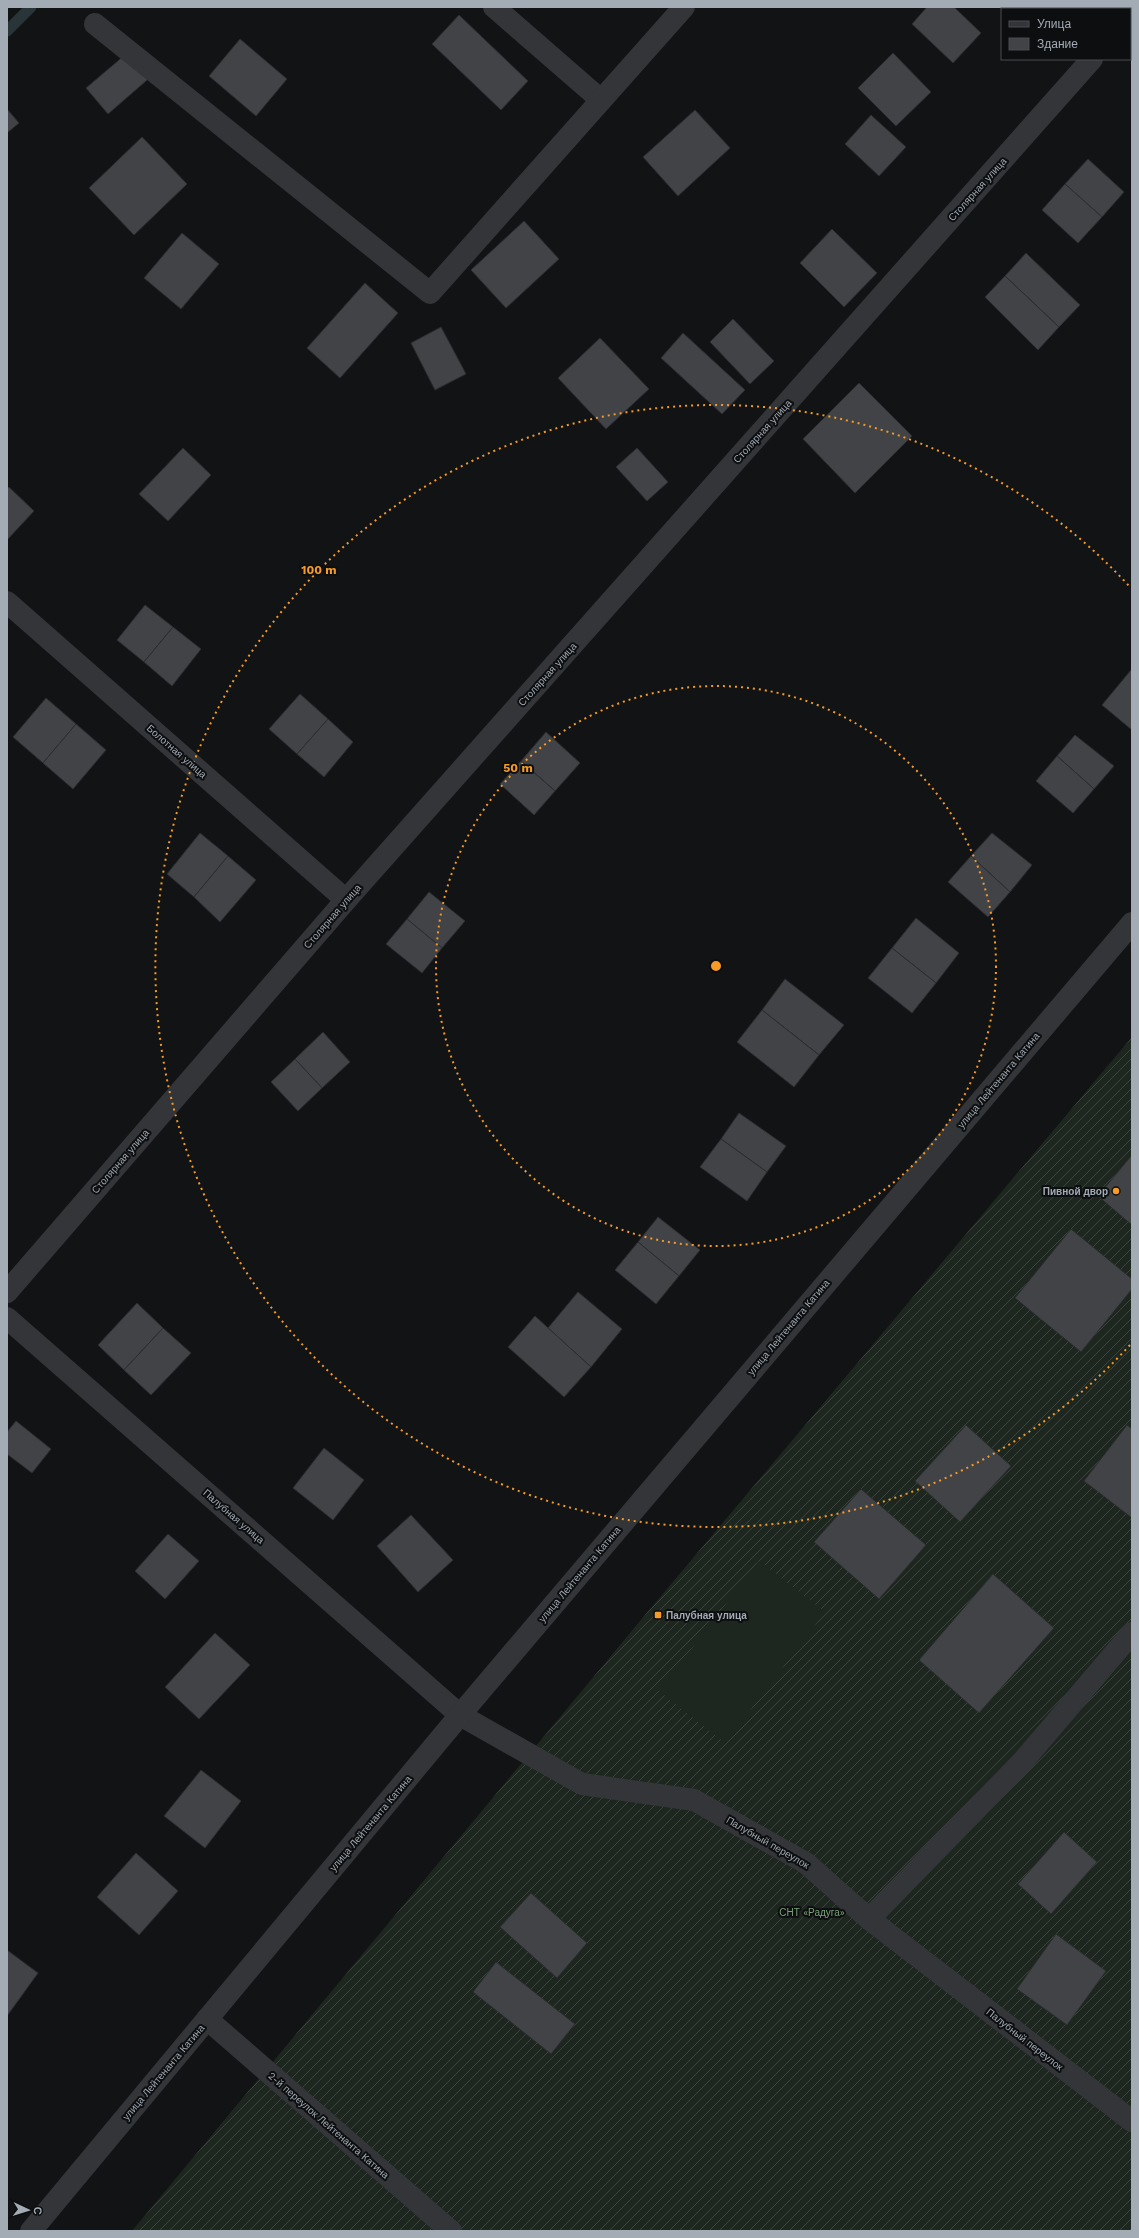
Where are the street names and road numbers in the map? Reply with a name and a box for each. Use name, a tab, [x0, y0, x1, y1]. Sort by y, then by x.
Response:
street label: Столярная улица	[946, 155, 1009, 223]
street label: Столярная улица	[731, 397, 794, 465]
street label: Столярная улица	[516, 640, 579, 708]
street label: Болотная улица	[145, 723, 209, 780]
street label: Столярная улица	[302, 882, 363, 951]
street label: улица Лейтенанта Катина	[955, 1030, 1042, 1130]
street label: Столярная улица	[90, 1127, 151, 1196]
street label: улица Лейтенанта Катина	[745, 1277, 832, 1377]
street label: Палубная улица	[201, 1487, 267, 1546]
street label: улица Лейтенанта Катина	[536, 1524, 623, 1624]
street label: улица Лейтенанта Катина	[327, 1773, 414, 1873]
street label: Палубный переулок	[724, 1814, 812, 1871]
street label: Палубный переулок	[984, 2006, 1066, 2073]
street label: улица Лейтенанта Катина	[120, 2022, 207, 2122]
street label: 2-й переулок Лейтенанта Катина	[266, 2070, 391, 2181]

